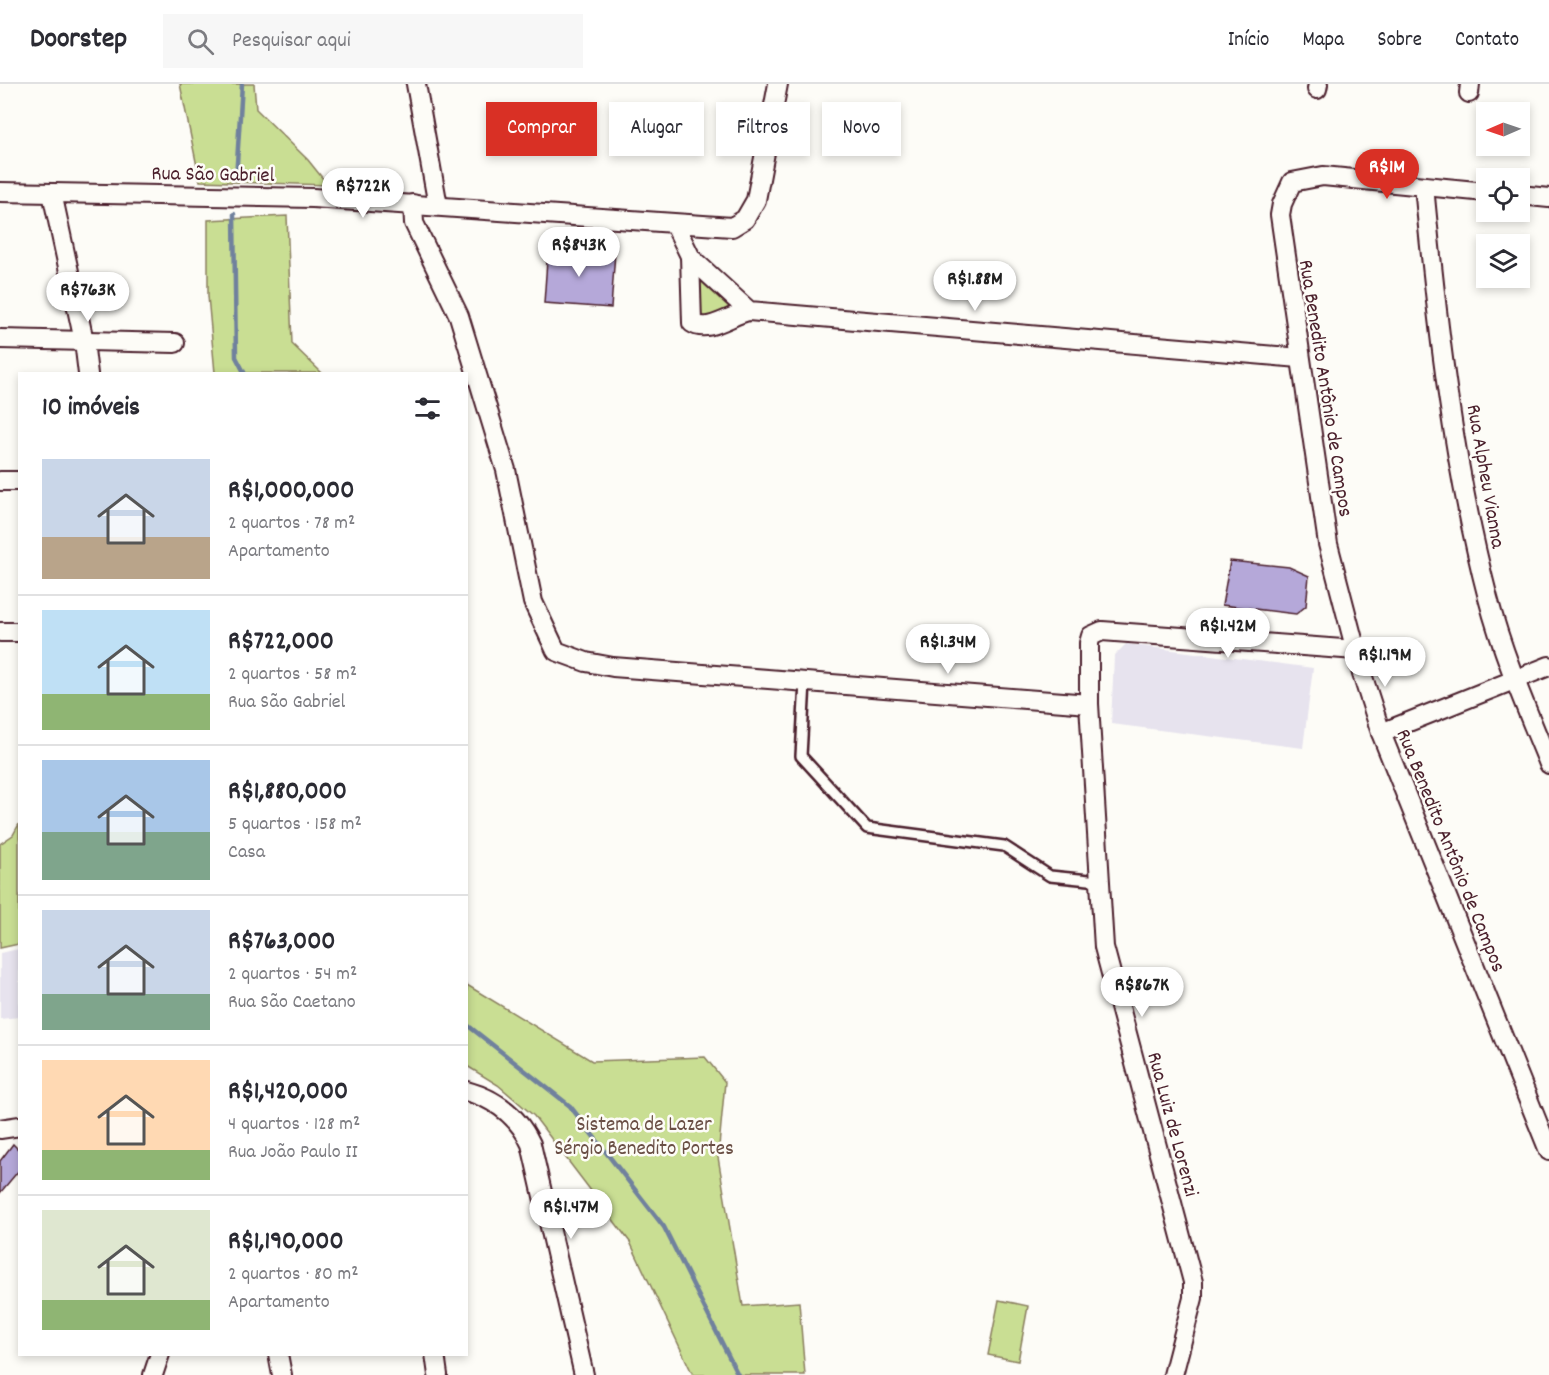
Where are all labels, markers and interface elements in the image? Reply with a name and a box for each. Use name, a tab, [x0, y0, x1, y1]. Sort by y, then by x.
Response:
search box	[163, 14, 583, 68]
text: Doorstep	[30, 21, 127, 61]
icon: search	[184, 25, 217, 58]
text: Pesquisar aqui	[232, 26, 351, 57]
text: Início	[1228, 26, 1269, 56]
text: Mapa	[1302, 26, 1344, 56]
text: Sobre	[1377, 26, 1422, 56]
text: Contato	[1455, 26, 1519, 56]
chip: Comprar	[486, 102, 597, 156]
chip: Alugar	[609, 102, 704, 156]
chip: Filtros	[716, 102, 810, 156]
chip: Novo	[822, 102, 901, 156]
north arrow	[1476, 102, 1530, 156]
map controls	[1476, 102, 1530, 288]
pin: R$1M	[1351, 149, 1423, 200]
text: R$1M	[1369, 154, 1405, 182]
street label: Rua São Gabriel	[151, 160, 275, 192]
pin: R$722K	[314, 168, 412, 219]
button: locate	[1476, 168, 1530, 222]
text: R$722K	[336, 173, 390, 201]
pin: R$843K	[530, 227, 628, 278]
text: R$843K	[552, 232, 606, 260]
button: layers	[1476, 234, 1530, 288]
street label: Rua Benedito Antônio de Campos	[1289, 258, 1359, 519]
pin: R$1.88M	[920, 261, 1030, 312]
text: R$1.88M	[947, 266, 1003, 294]
pin: R$763K	[39, 272, 137, 323]
text: R$763K	[60, 277, 116, 305]
text: 10 imóveis	[42, 390, 140, 427]
icon: filters	[411, 392, 444, 425]
street label: Rua Alpheu Vianna	[1457, 402, 1512, 552]
text: R$1,000,000	[228, 473, 354, 510]
icon: home	[90, 483, 162, 555]
text: 2 quartos · 78 m²	[228, 510, 355, 538]
text: Apartamento	[228, 538, 330, 566]
pin: R$1.42M	[1173, 608, 1283, 659]
text: R$1.42M	[1200, 613, 1256, 641]
text: R$722,000	[228, 624, 334, 661]
pin: R$1.34M	[893, 624, 1003, 675]
text: R$1.34M	[920, 629, 976, 657]
icon: home	[90, 634, 162, 706]
pin: R$1.19M	[1330, 637, 1440, 688]
text: R$1.19M	[1359, 642, 1411, 670]
text: 2 quartos · 58 m²	[228, 661, 357, 689]
text: Rua São Gabriel	[228, 689, 345, 717]
street label: Rua Benedito Antônio de Campos	[1387, 725, 1512, 977]
text: R$1,880,000	[228, 774, 347, 811]
icon: home	[90, 784, 162, 856]
text: 5 quartos · 158 m²	[228, 811, 362, 839]
text: Casa	[228, 839, 265, 867]
text: R$763,000	[228, 924, 336, 961]
icon: home	[90, 934, 162, 1006]
text: 2 quartos · 54 m²	[228, 961, 357, 989]
pin: R$867K	[1093, 967, 1191, 1018]
text: R$867K	[1115, 972, 1169, 1000]
text: Rua São Caetano	[228, 989, 356, 1017]
street label: Rua Luiz de Lorenzi	[1137, 1049, 1205, 1201]
text: R$1,420,000	[228, 1074, 348, 1111]
icon: home	[90, 1084, 162, 1156]
text: 4 quartos · 128 m²	[228, 1111, 360, 1139]
park label: Sistema de Lazer Sérgio Benedito Portes	[554, 1111, 734, 1165]
text: Rua João Paulo II	[228, 1139, 358, 1167]
pin: R$1.47M	[516, 1189, 626, 1240]
text: R$1.47M	[543, 1194, 599, 1222]
text: R$1,190,000	[228, 1224, 344, 1261]
icon: home	[90, 1234, 162, 1306]
text: 2 quartos · 80 m²	[228, 1261, 359, 1289]
text: Apartamento	[228, 1289, 330, 1317]

